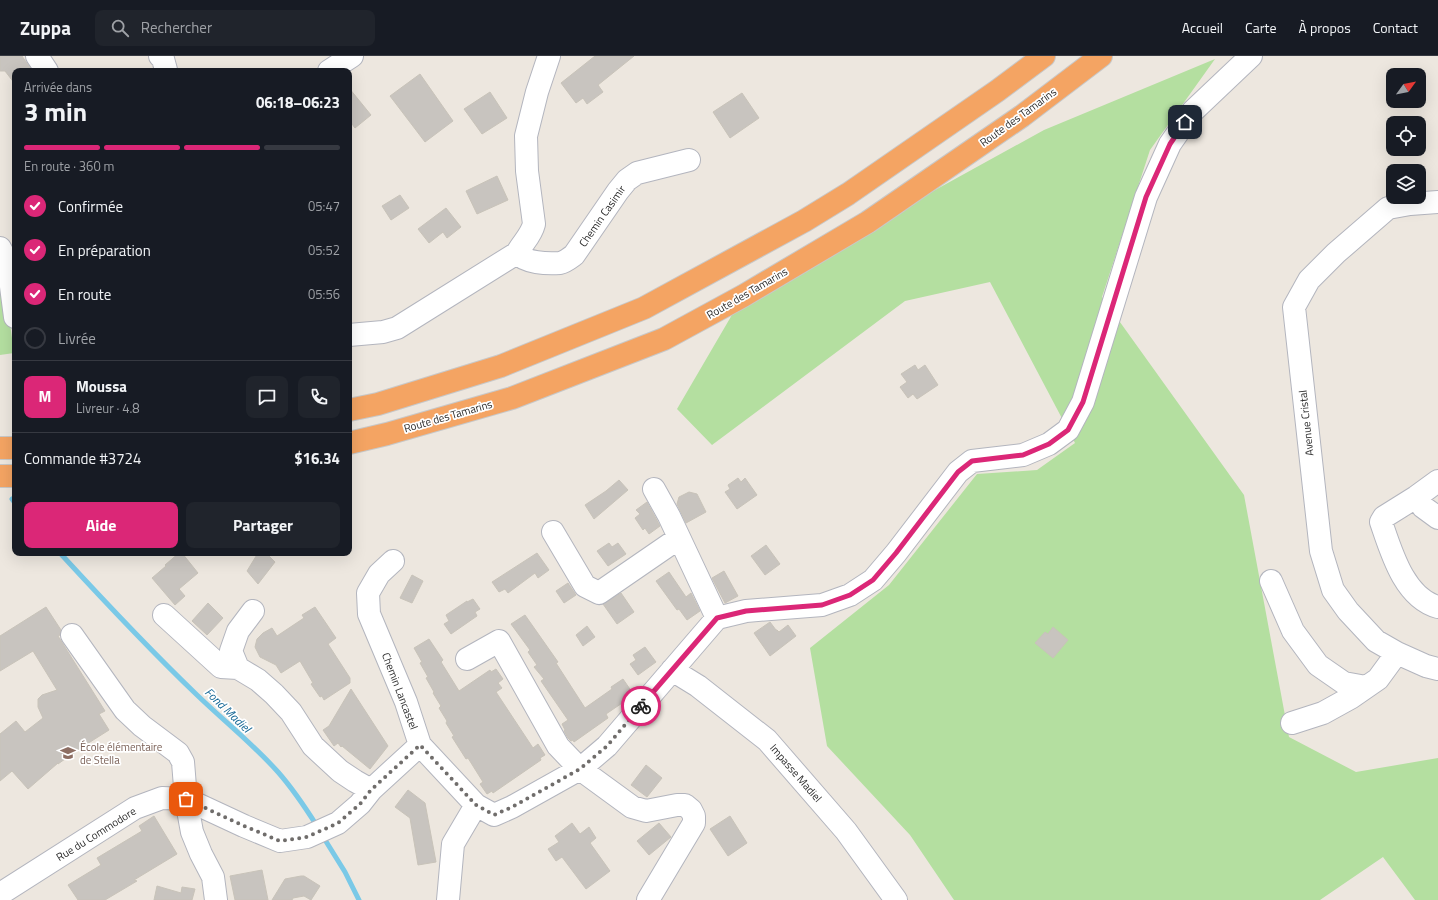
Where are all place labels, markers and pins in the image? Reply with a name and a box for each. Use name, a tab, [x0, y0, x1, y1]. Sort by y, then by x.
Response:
pin	[1168, 105, 1202, 139]
place label: École élémentaire de Stella	[80, 739, 163, 768]
school or university icon: École élémentaire de Stella	[59, 744, 77, 762]
pin	[169, 782, 203, 816]

